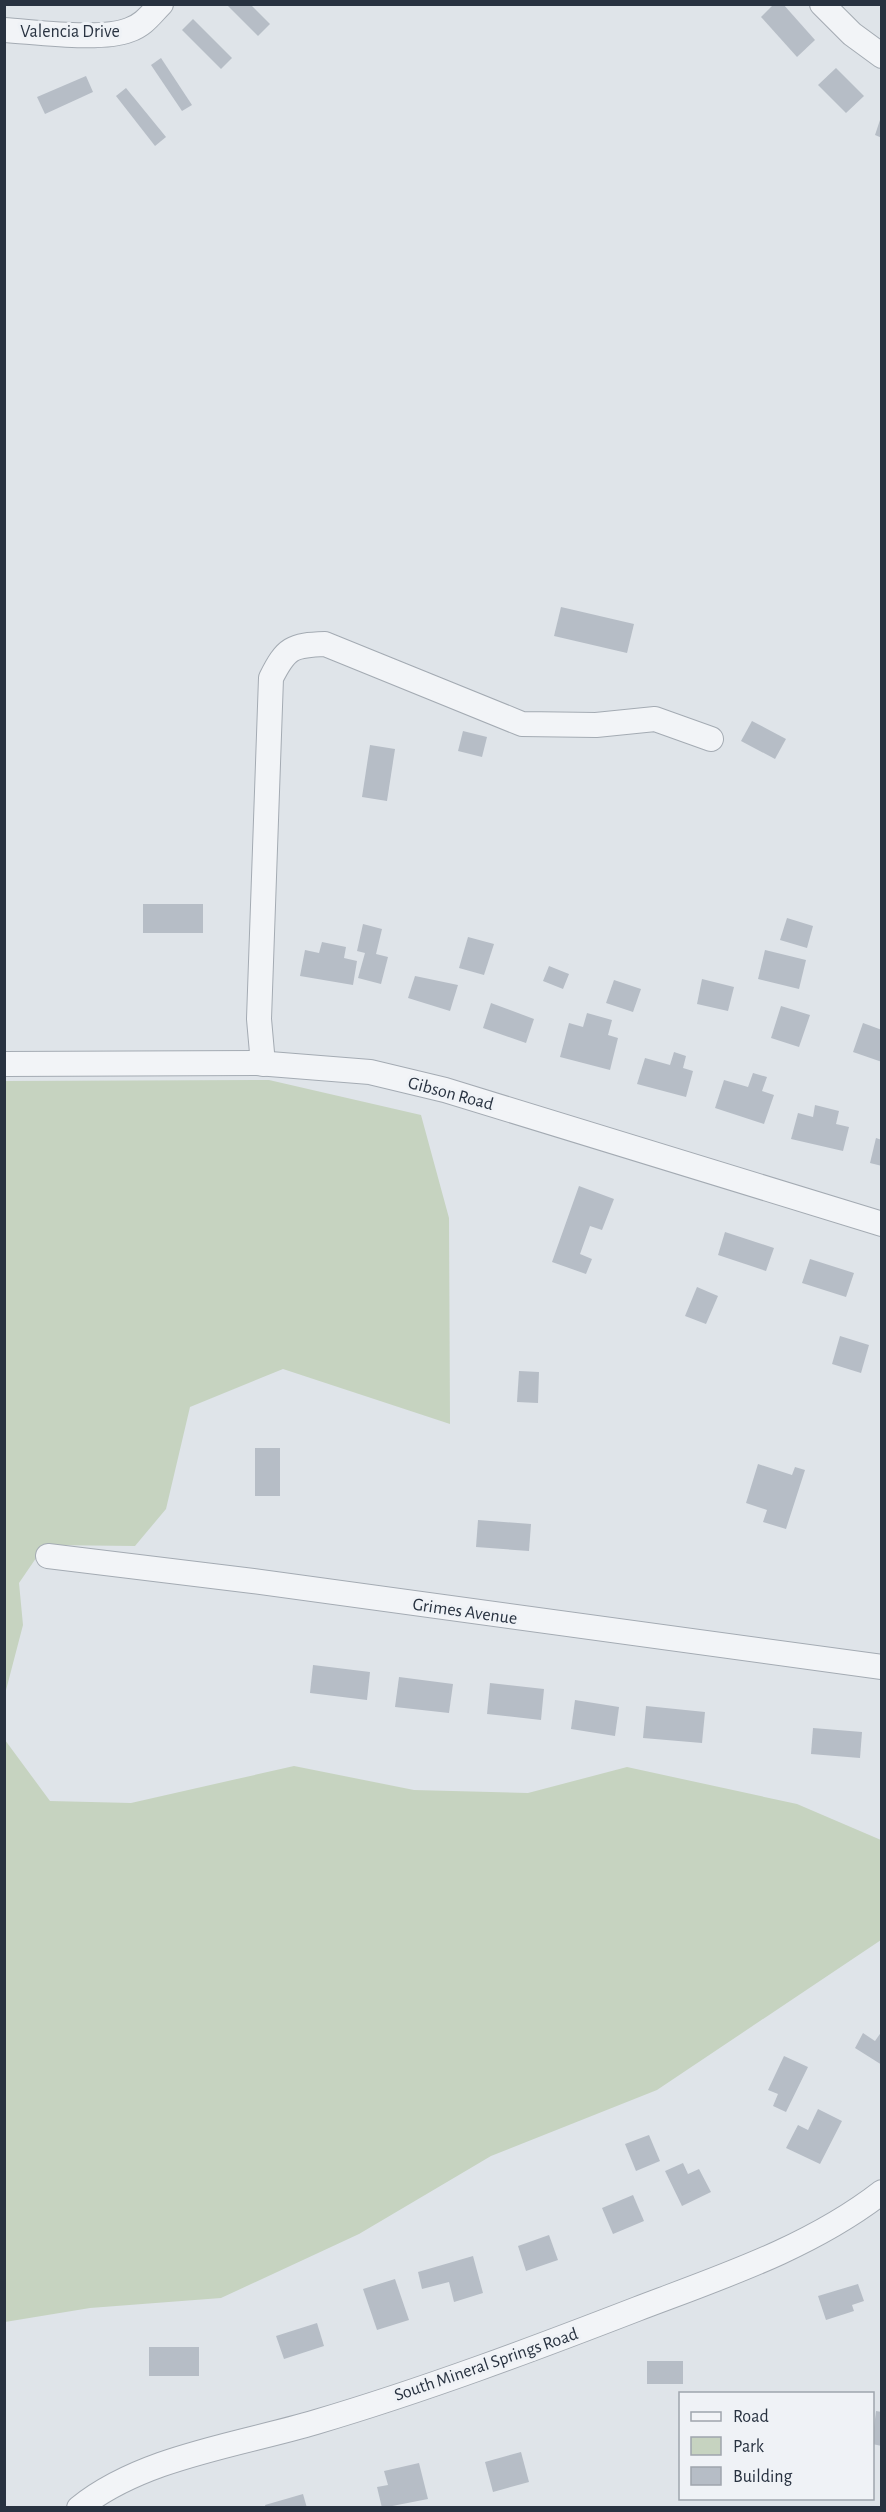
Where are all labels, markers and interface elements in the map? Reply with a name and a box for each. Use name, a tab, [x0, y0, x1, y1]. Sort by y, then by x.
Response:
street label: Valencia Drive	[20, 23, 120, 41]
street label: Gibson Road	[406, 1074, 495, 1114]
street label: Grimes Avenue	[411, 1596, 518, 1628]
street label: South Mineral Springs Road	[392, 2325, 580, 2405]
legend	[679, 2392, 874, 2500]
text: Road	[733, 2408, 769, 2426]
text: Park	[733, 2438, 765, 2456]
text: Building	[733, 2468, 793, 2486]

